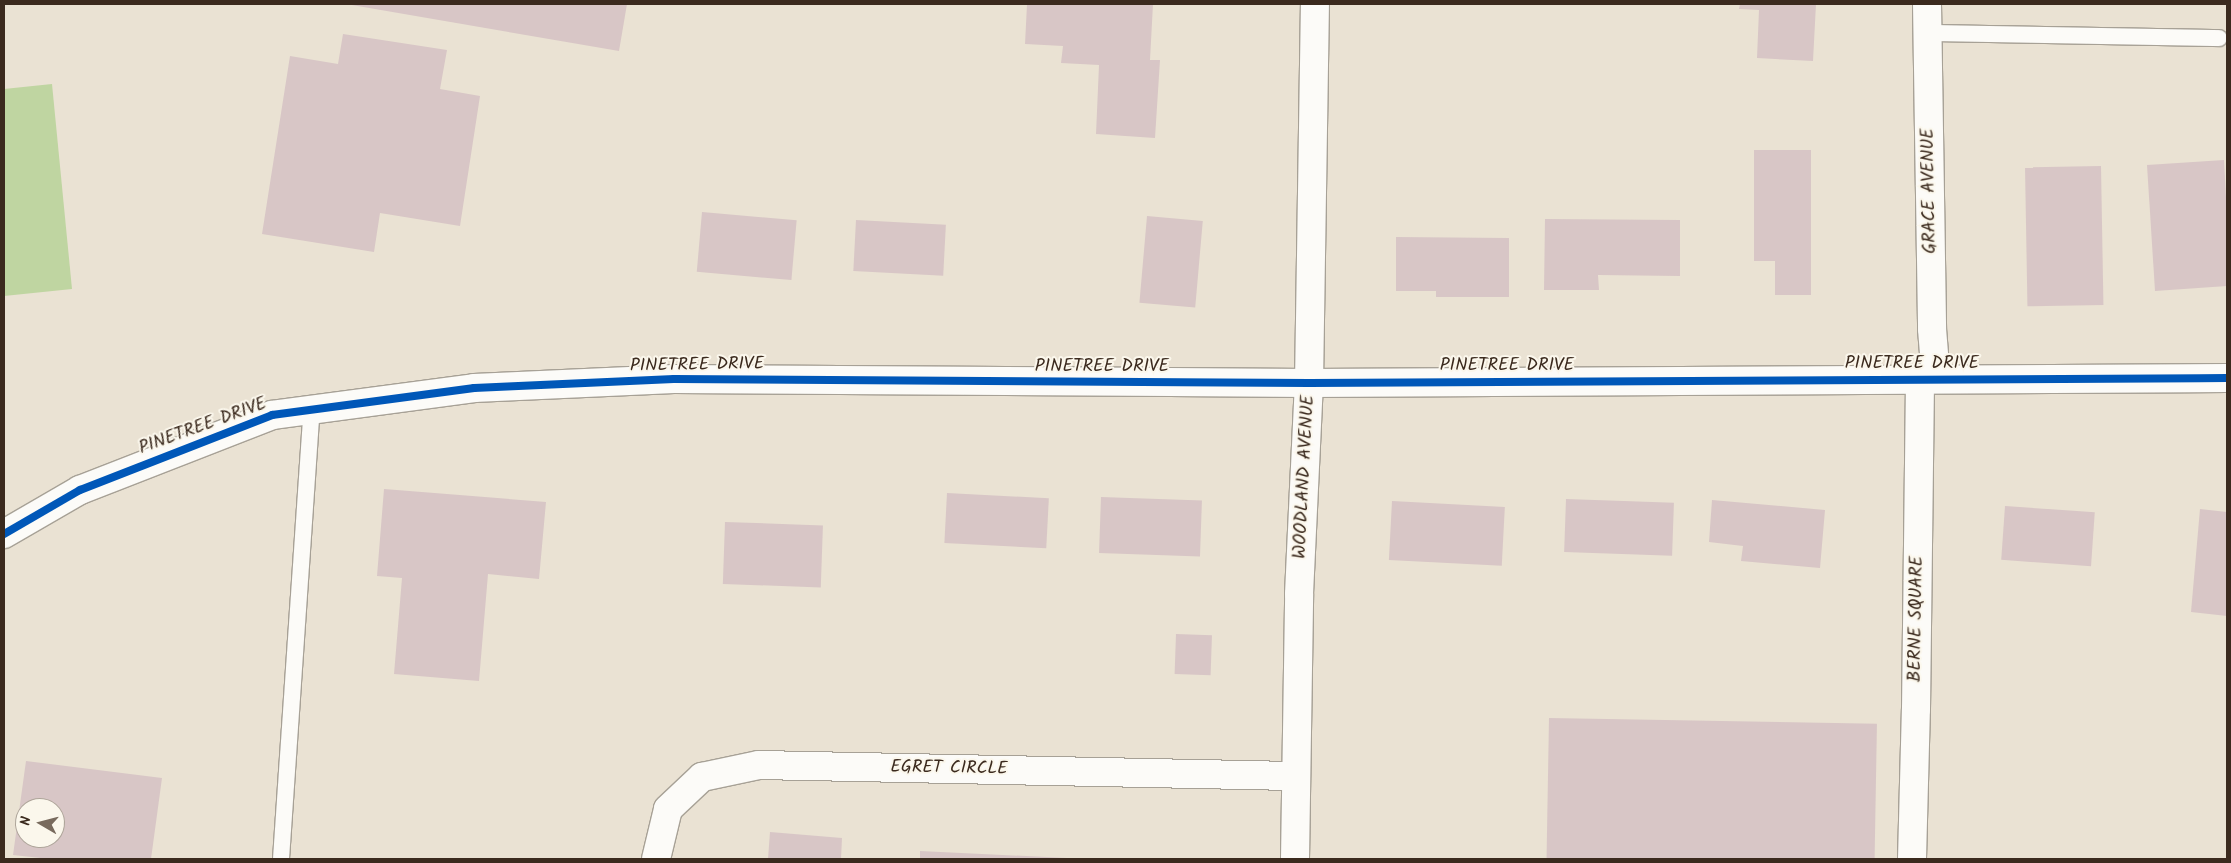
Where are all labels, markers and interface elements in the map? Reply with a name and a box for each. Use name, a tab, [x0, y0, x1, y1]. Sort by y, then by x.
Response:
street label: GRACE AVENUE	[1918, 128, 1942, 254]
street label: PINETREE DRIVE	[1845, 353, 1979, 375]
street label: PINETREE DRIVE	[630, 354, 764, 378]
street label: PINETREE DRIVE	[1440, 355, 1574, 377]
street label: PINETREE DRIVE	[1035, 356, 1169, 378]
street label: PINETREE DRIVE	[136, 394, 270, 460]
street label: WOODLAND AVENUE	[1290, 395, 1320, 559]
street label: BERNE SQUARE	[1905, 556, 1929, 682]
street label: EGRET CIRCLE	[890, 757, 1008, 781]
north arrow	[15, 798, 65, 848]
text: N	[15, 815, 38, 827]

